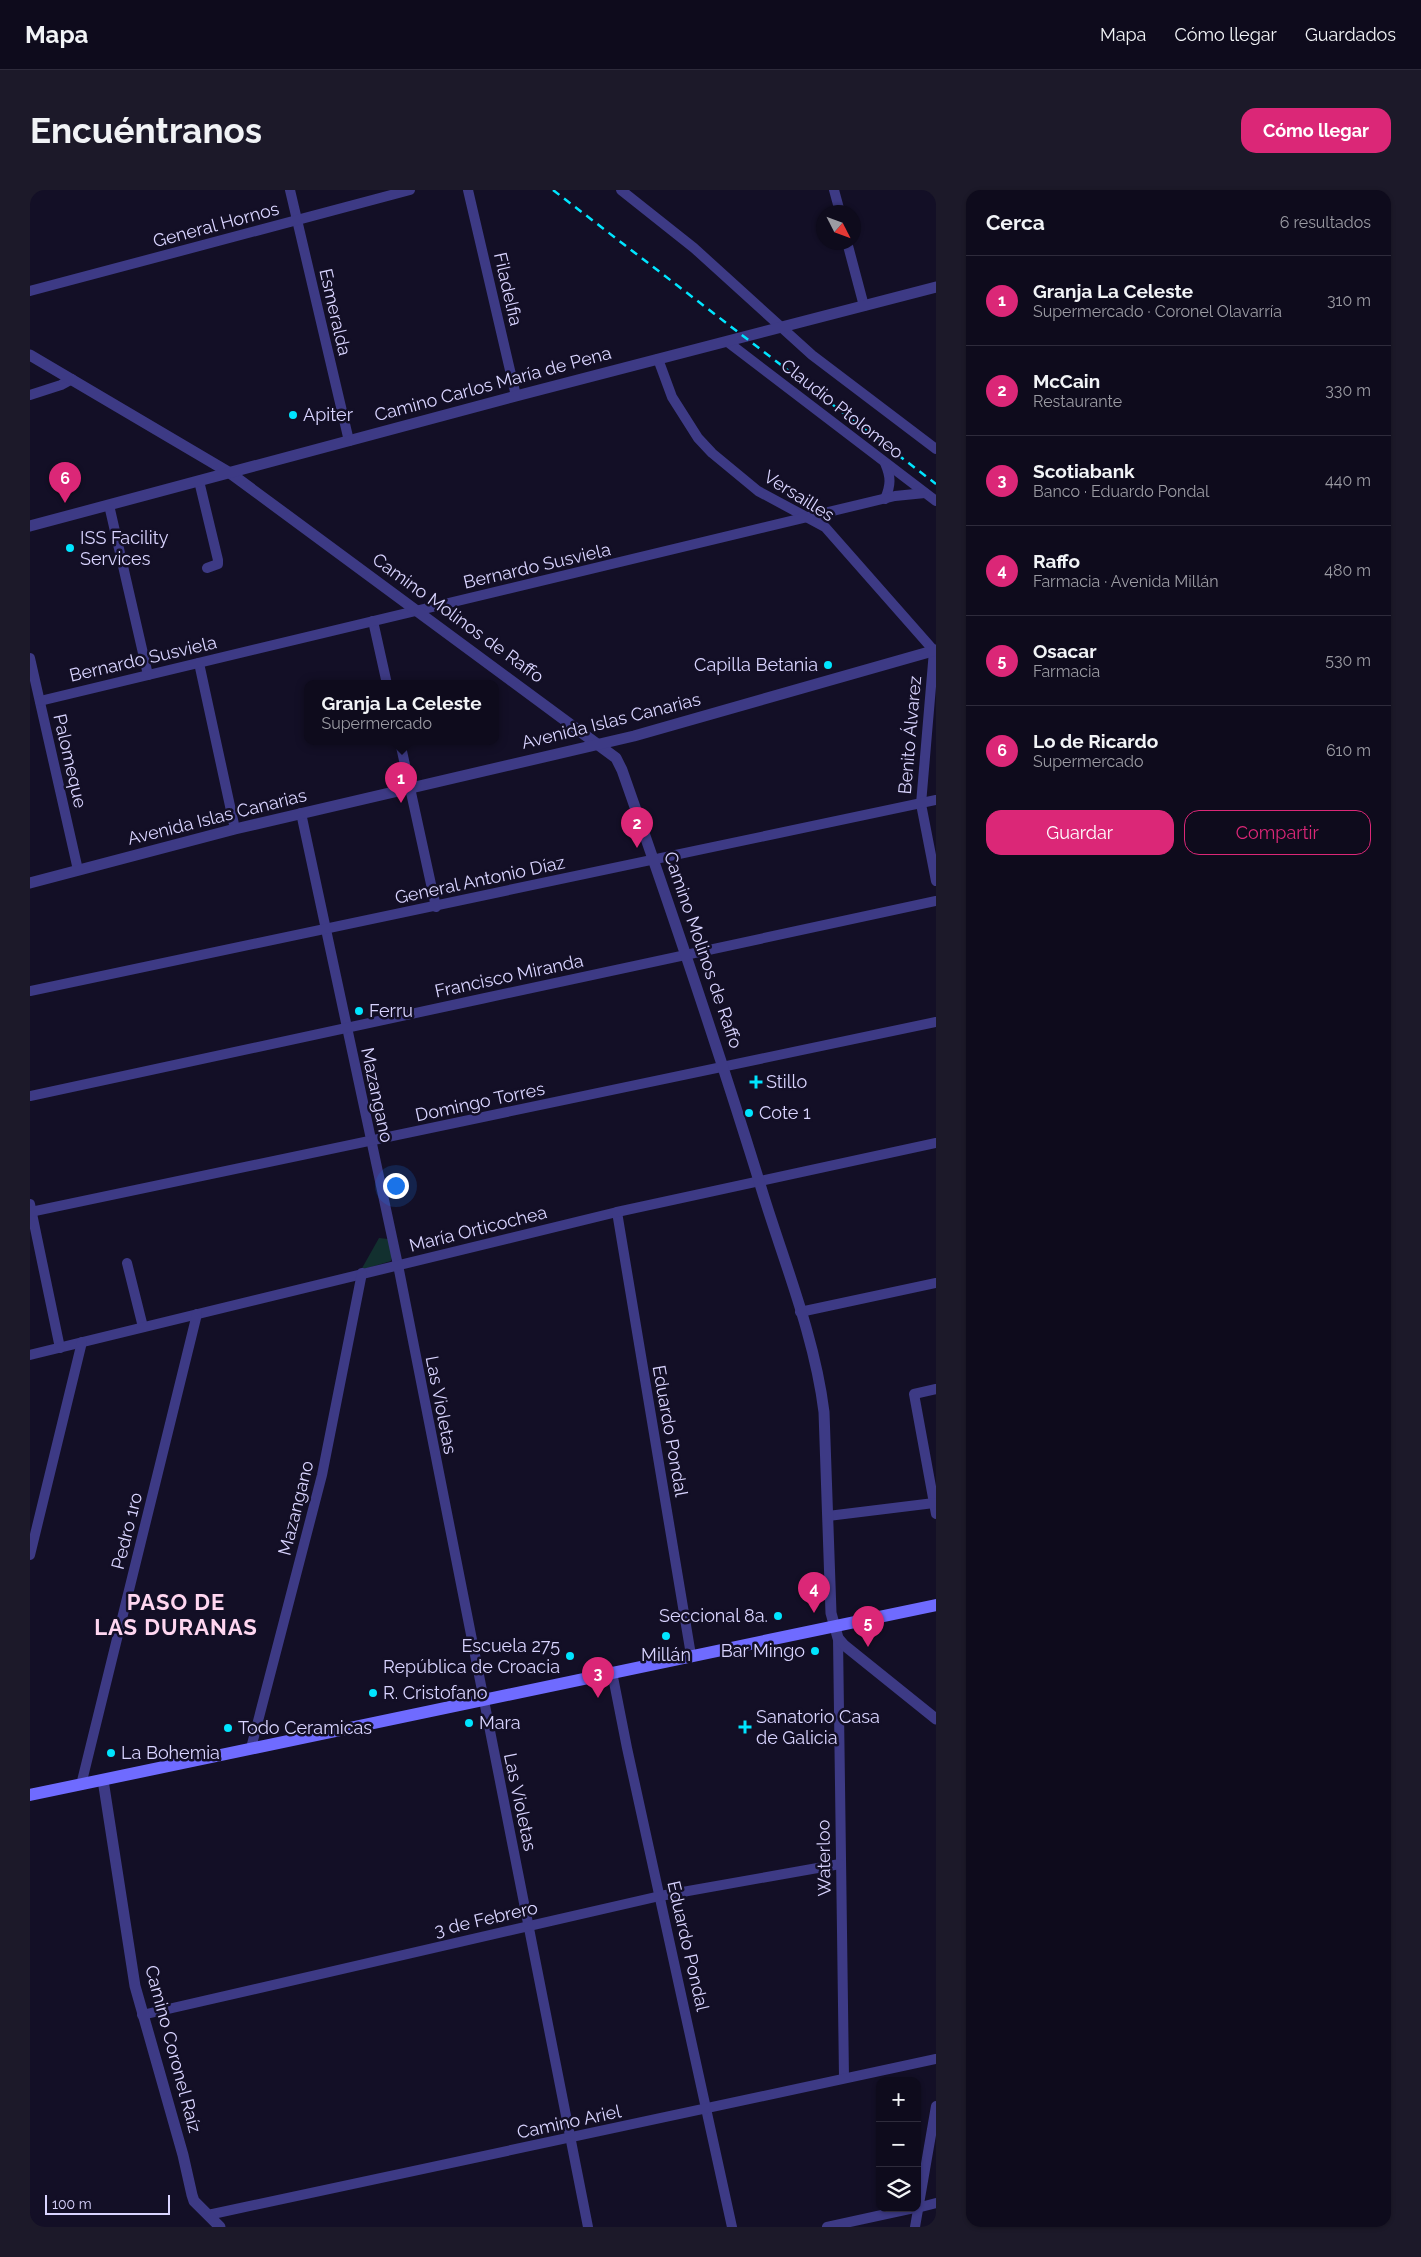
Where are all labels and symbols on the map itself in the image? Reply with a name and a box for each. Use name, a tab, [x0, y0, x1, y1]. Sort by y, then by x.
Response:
street label: General Hornos	[151, 198, 281, 251]
north arrow	[816, 205, 861, 250]
street label: Filadelfia	[490, 250, 527, 328]
street label: Esmeralda	[315, 266, 356, 357]
street label: Camino Carlos María de Pena	[372, 342, 614, 425]
street label: Claudio Ptolomeo	[777, 354, 908, 463]
place label: Apiter	[303, 404, 354, 425]
marker: Apiter	[287, 409, 299, 421]
pin: 6	[49, 462, 81, 503]
street label: Versailles	[760, 466, 839, 526]
place label: ISS Facility Services	[80, 527, 169, 569]
street label: Bernardo Susviela	[461, 538, 613, 593]
marker: ISS Facility Services	[64, 542, 76, 554]
street label: Camino Molinos de Raffo	[369, 548, 548, 687]
street label: Bernardo Susviela	[67, 631, 219, 686]
place label: Capilla Betania	[694, 654, 818, 675]
marker: Capilla Betania	[822, 659, 834, 671]
street label: Benito Álvarez	[893, 675, 925, 795]
street label: Avenida Islas Canarias	[519, 688, 703, 753]
street label: Palomeque	[49, 712, 92, 810]
pin: 1	[385, 762, 417, 803]
street label: Avenida Islas Canarias	[125, 784, 309, 849]
pin: 2	[621, 807, 653, 848]
street label: Camino Molinos de Raffo	[660, 849, 747, 1051]
street label: General Antonio Díaz	[393, 851, 567, 908]
street label: Francisco Miranda	[433, 950, 585, 1002]
place label: Ferru	[369, 1000, 413, 1021]
marker: Ferru	[353, 1005, 365, 1017]
street label: Mazangano	[357, 1045, 398, 1145]
place label: Stillo	[766, 1071, 808, 1092]
marker: Stillo	[750, 1076, 762, 1088]
street label: Domingo Torres	[413, 1077, 547, 1125]
place label: Cote 1	[759, 1102, 811, 1123]
marker: Cote 1	[743, 1107, 755, 1119]
your location	[383, 1173, 409, 1199]
street label: María Orticochea	[407, 1201, 549, 1256]
street label: Las Violetas	[422, 1354, 461, 1456]
street label: Eduardo Pondal	[649, 1364, 692, 1498]
street label: Mazangano	[274, 1458, 317, 1557]
street label: Pedro 1ro	[107, 1490, 146, 1572]
pin: 4	[798, 1572, 830, 1613]
district label: PASO DE LAS DURANAS	[94, 1589, 258, 1640]
place label: Seccional 8a.	[659, 1605, 768, 1626]
pin: 5	[852, 1606, 884, 1647]
marker: Seccional 8a.	[772, 1610, 784, 1622]
marker: Millán	[660, 1630, 672, 1642]
place label: Escuela 275 República de Croacia	[383, 1635, 560, 1677]
place label: Bar Mingo	[721, 1640, 805, 1661]
place label: Millán	[641, 1644, 691, 1665]
marker: Bar Mingo	[809, 1645, 821, 1657]
marker: Escuela 275 República de Croacia	[564, 1650, 576, 1662]
pin: 3	[582, 1657, 614, 1698]
place label: R. Cristofano	[383, 1682, 488, 1703]
marker: R. Cristofano	[367, 1687, 379, 1699]
place label: Sanatorio Casa de Galicia	[756, 1706, 880, 1748]
place label: Mara	[479, 1712, 521, 1733]
place label: Todo Ceramicas	[238, 1717, 372, 1738]
marker: Mara	[463, 1717, 475, 1729]
marker: Sanatorio Casa de Galicia	[738, 1720, 752, 1734]
marker: Todo Ceramicas	[222, 1722, 234, 1734]
place label: La Bohemia	[121, 1742, 220, 1763]
marker: La Bohemia	[105, 1747, 117, 1759]
street label: Las Violetas	[500, 1751, 541, 1853]
street label: Waterloo	[812, 1819, 835, 1897]
street label: Eduardo Pondal	[663, 1879, 714, 2013]
street label: 3 de Febrero	[432, 1896, 540, 1941]
street label: Camino Coronel Raíz	[141, 1963, 206, 2135]
street label: Camino Ariel	[515, 2100, 623, 2143]
scale bar	[45, 2192, 170, 2215]

